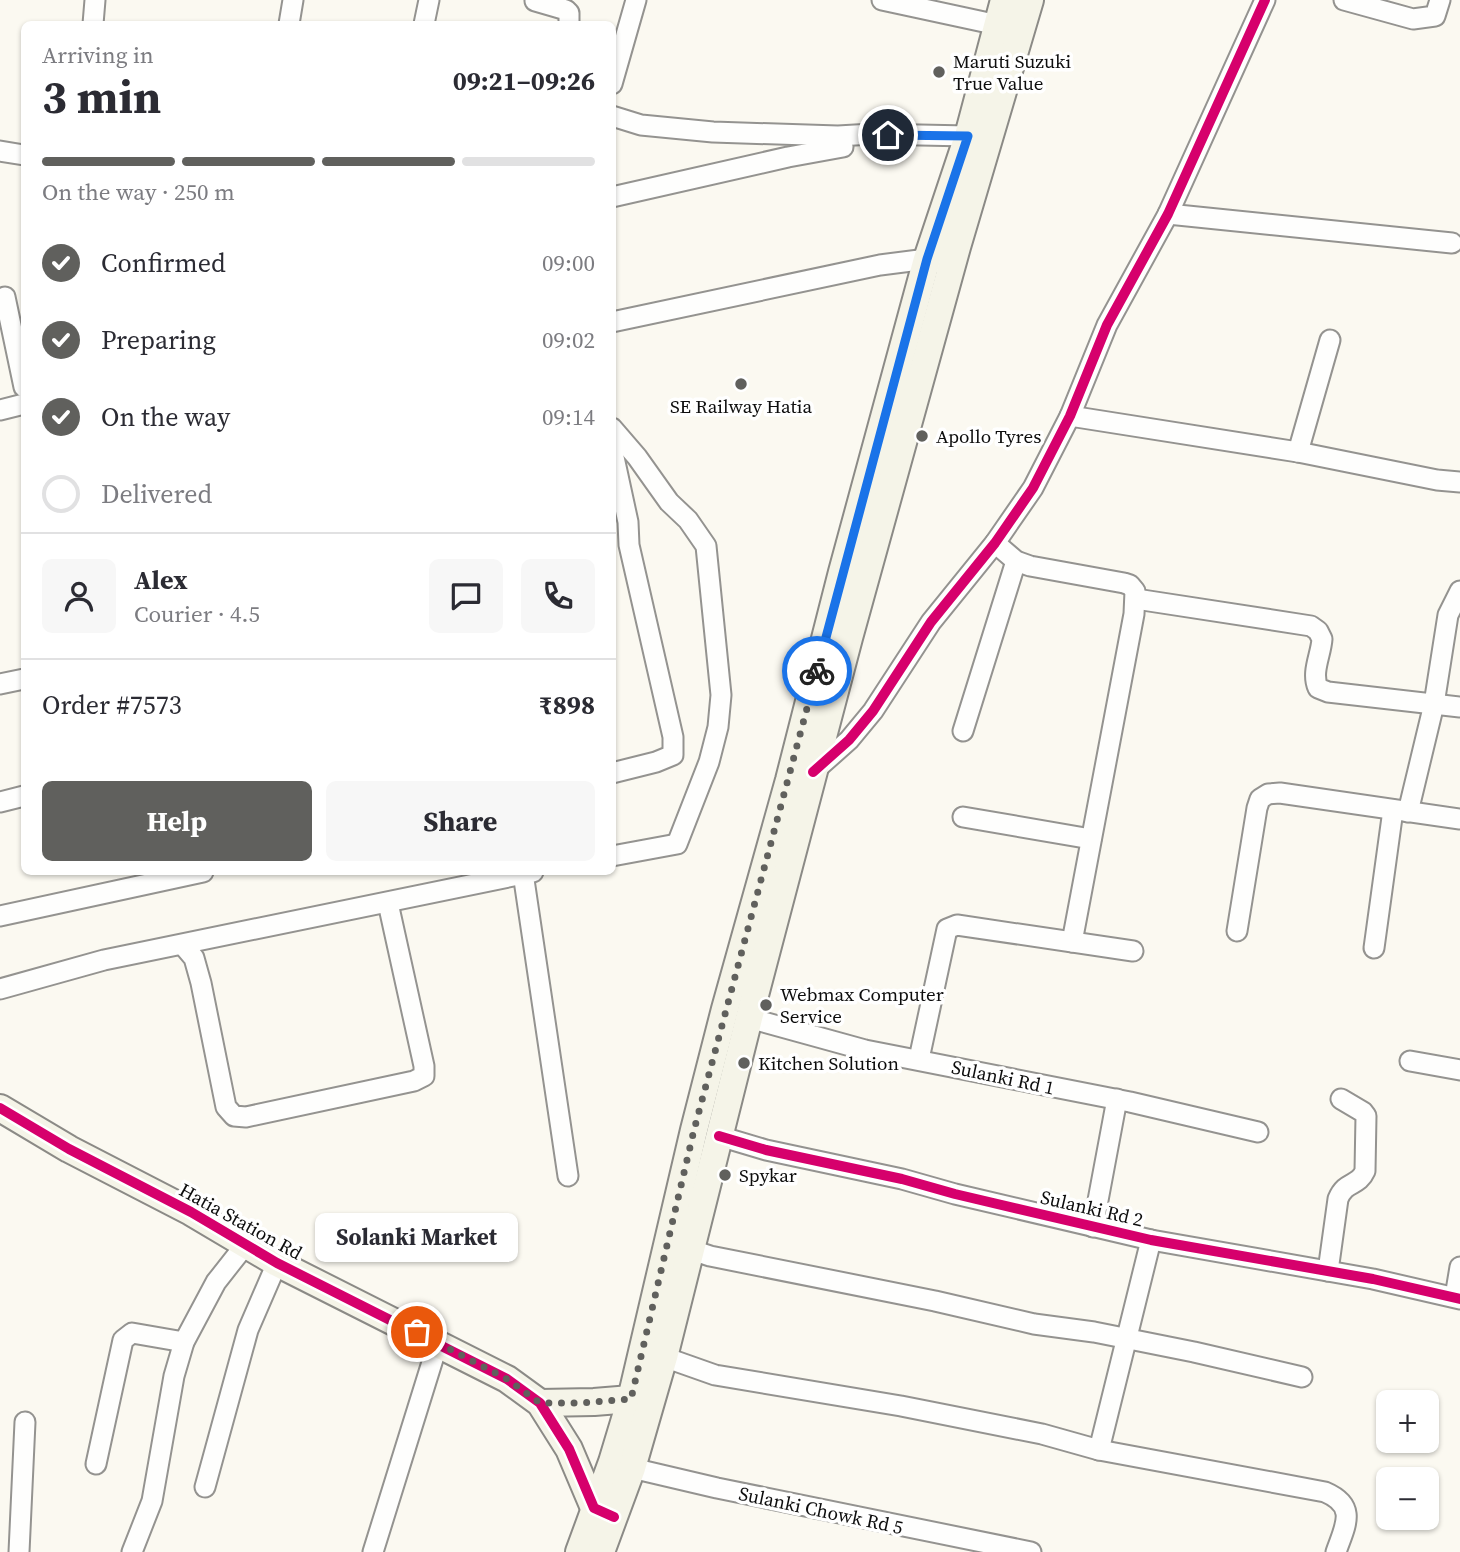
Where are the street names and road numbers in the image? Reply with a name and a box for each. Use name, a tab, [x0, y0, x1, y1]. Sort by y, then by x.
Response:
street label: Sulanki Rd 1	[949, 1053, 1057, 1101]
street label: Hatia Station Rd	[175, 1176, 307, 1266]
street label: Sulanki Rd 2	[1038, 1184, 1146, 1232]
street label: Sulanki Chowk Rd 5	[736, 1480, 906, 1540]

